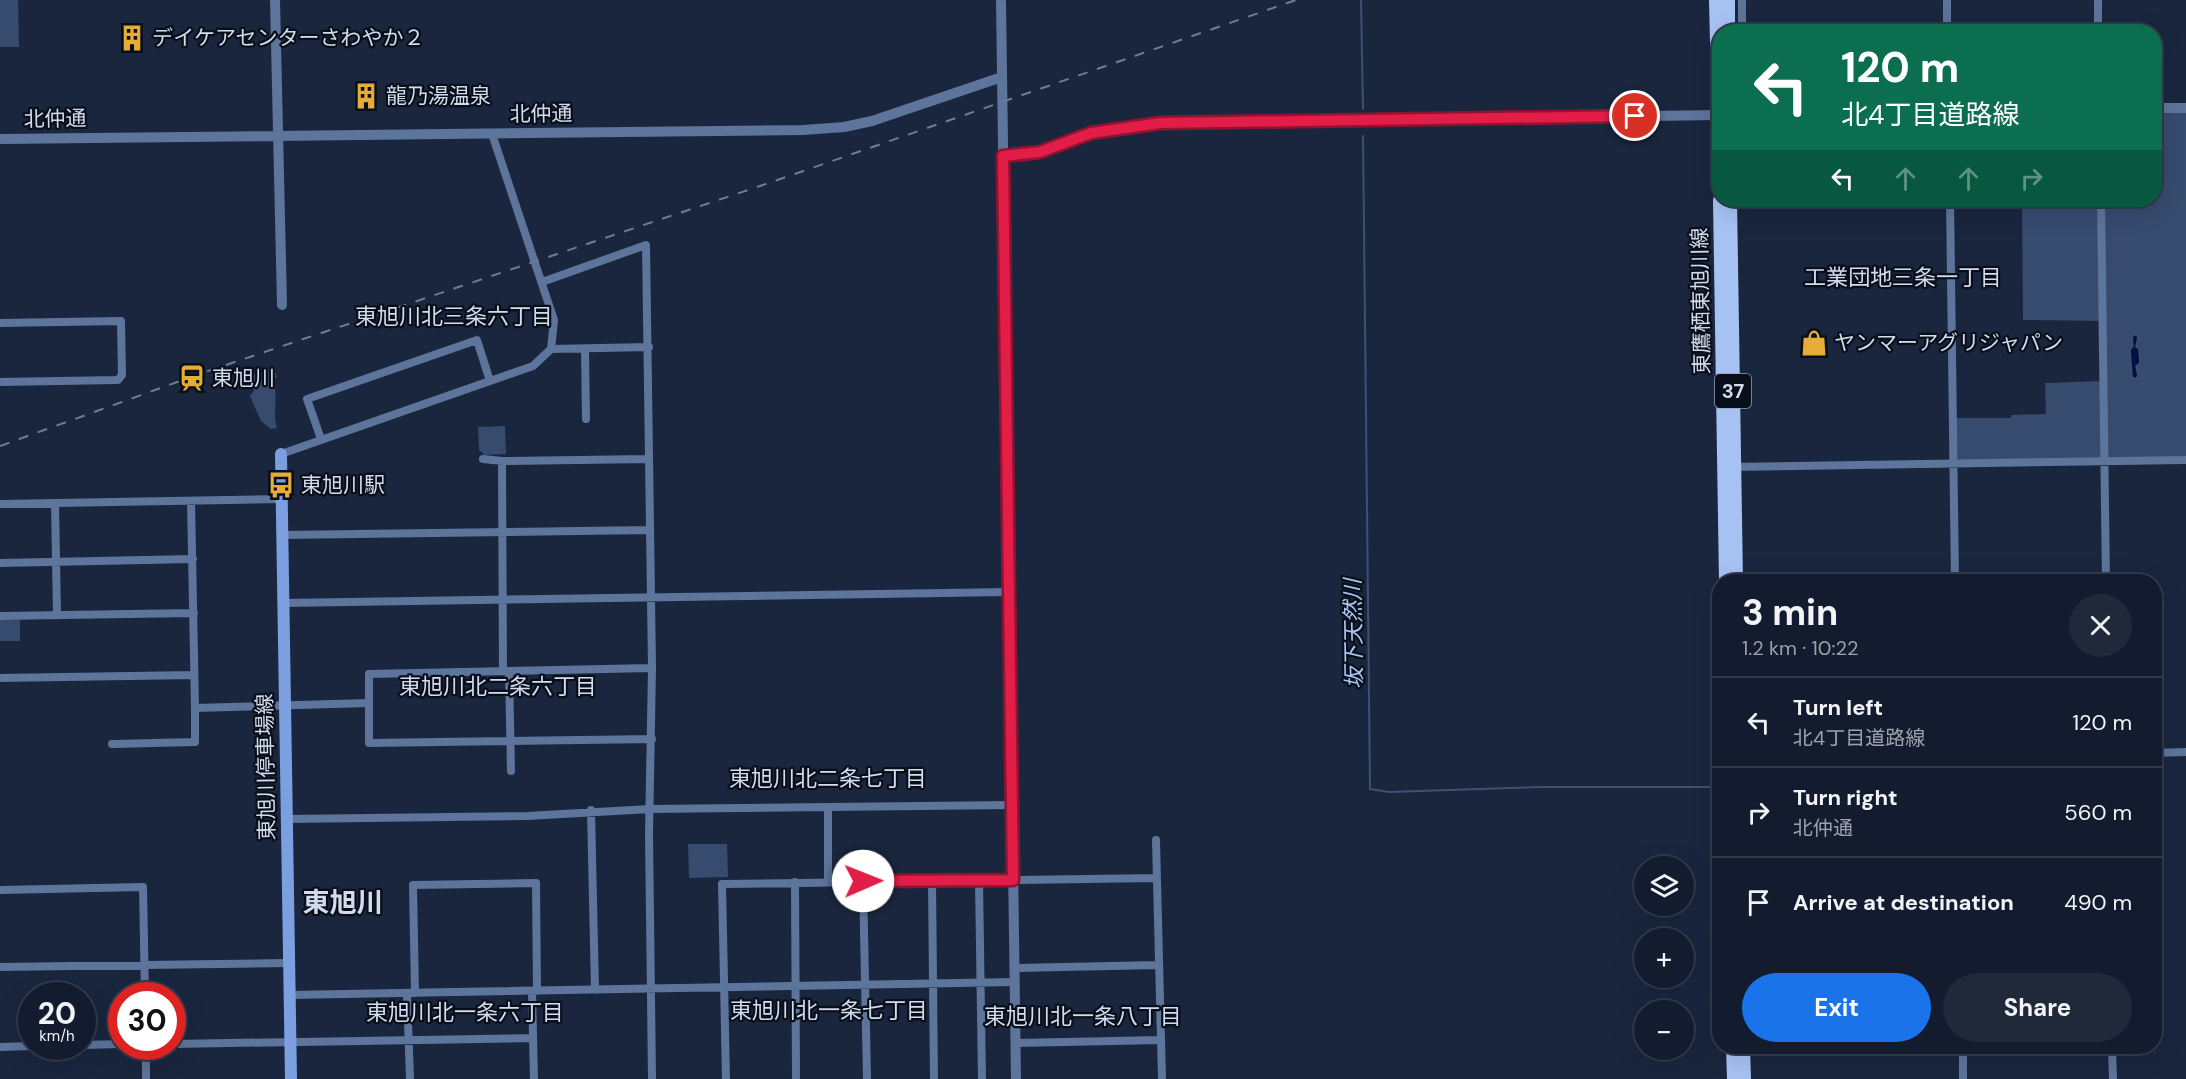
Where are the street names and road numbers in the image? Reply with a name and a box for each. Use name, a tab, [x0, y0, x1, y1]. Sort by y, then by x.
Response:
street label: 北仲通	[509, 99, 573, 129]
street label: 北仲通	[23, 104, 87, 134]
street label: 東鷹栖東旭川線	[1686, 227, 1716, 375]
road number: 37	[1715, 374, 1751, 408]
street label: 東旭川停車場線	[251, 693, 281, 841]

